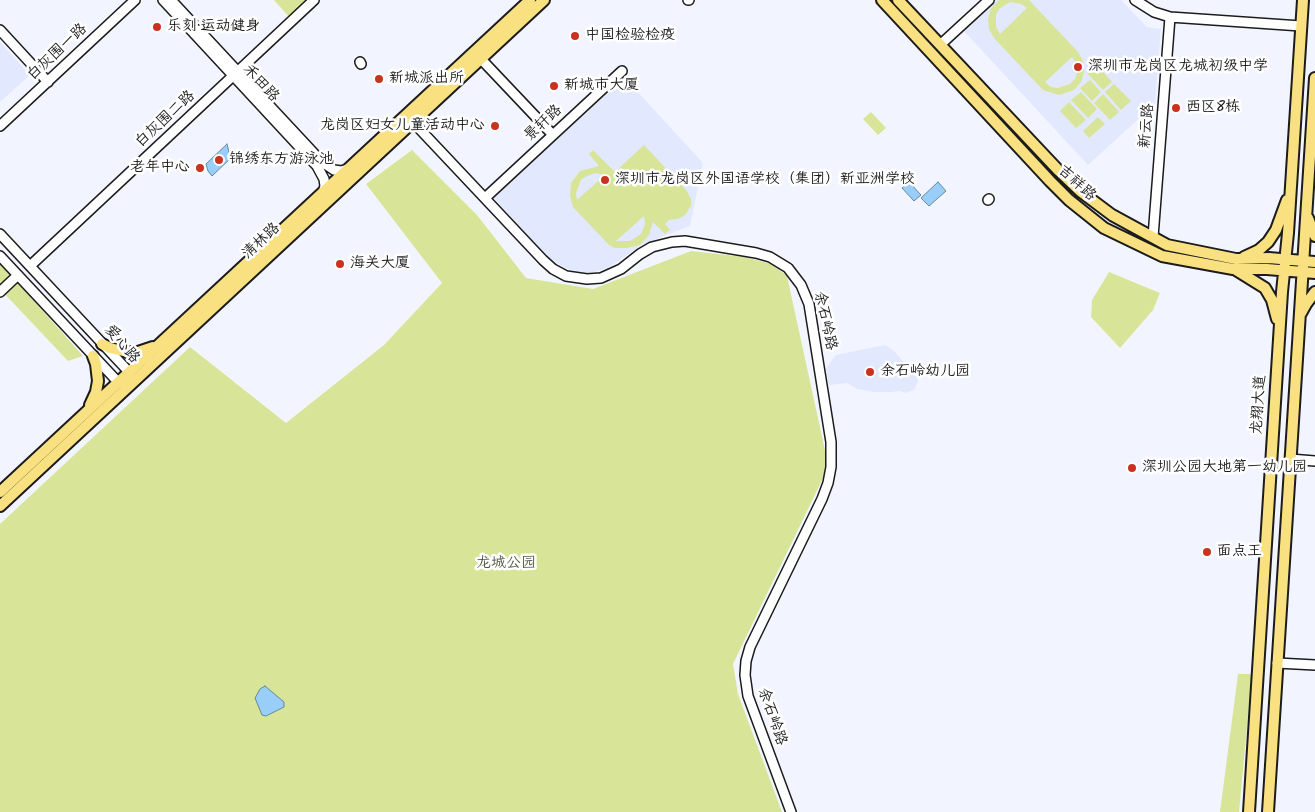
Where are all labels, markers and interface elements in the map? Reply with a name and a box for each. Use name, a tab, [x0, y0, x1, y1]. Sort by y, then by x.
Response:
place label: 乐刻·运动健身	[167, 18, 261, 36]
street label: 白灰围一路	[24, 21, 92, 85]
marker: 乐刻·运动健身	[151, 21, 163, 33]
place label: 中国检验检疫	[585, 27, 675, 45]
marker: 中国检验检疫	[569, 30, 581, 42]
place label: 深圳市龙岗区龙城初级中学	[1088, 58, 1268, 76]
street label: 禾田路	[238, 61, 282, 107]
marker: 深圳市龙岗区龙城初级中学	[1072, 61, 1084, 73]
place label: 新城派出所	[389, 70, 464, 88]
marker: 新城派出所	[373, 73, 385, 85]
place label: 新城市大厦	[564, 77, 639, 95]
marker: 新城市大厦	[548, 80, 560, 92]
street label: 白灰围二路	[132, 88, 200, 152]
place label: 西区8栋	[1186, 99, 1240, 117]
street label: 景轩路	[521, 102, 567, 146]
marker: 西区8栋	[1170, 102, 1182, 114]
street label: 新云路	[1137, 103, 1159, 149]
place label: 龙岗区妇女儿童活动中心	[320, 117, 485, 135]
marker: 龙岗区妇女儿童活动中心	[489, 120, 501, 132]
place label: 锦绣东方游泳池	[229, 151, 334, 169]
marker: 锦绣东方游泳池	[213, 154, 225, 166]
place label: 老年中心	[130, 159, 190, 177]
marker: 老年中心	[194, 162, 206, 174]
street label: 吉祥路	[1053, 162, 1099, 206]
place label: 深圳市龙岗区外国语学校（集团）新亚洲学校	[615, 171, 915, 189]
marker: 深圳市龙岗区外国语学校（集团）新亚洲学校	[599, 174, 611, 186]
street label: 清林路	[239, 220, 285, 264]
place label: 海关大厦	[350, 255, 410, 273]
marker: 海关大厦	[334, 258, 346, 270]
street label: 余石岭路	[809, 290, 839, 352]
street label: 爱心路	[100, 322, 142, 368]
place label: 余石岭幼儿园	[880, 363, 970, 381]
marker: 余石岭幼儿园	[864, 366, 876, 378]
street label: 龙翔大道	[1249, 374, 1271, 436]
place label: 深圳公园大地第一幼儿园	[1142, 459, 1307, 477]
marker: 深圳公园大地第一幼儿园	[1126, 462, 1138, 474]
place label: 面点王	[1217, 543, 1262, 561]
marker: 面点王	[1201, 546, 1213, 558]
park label: 龙城公园	[476, 555, 536, 573]
street label: 余石岭路	[753, 686, 789, 748]

